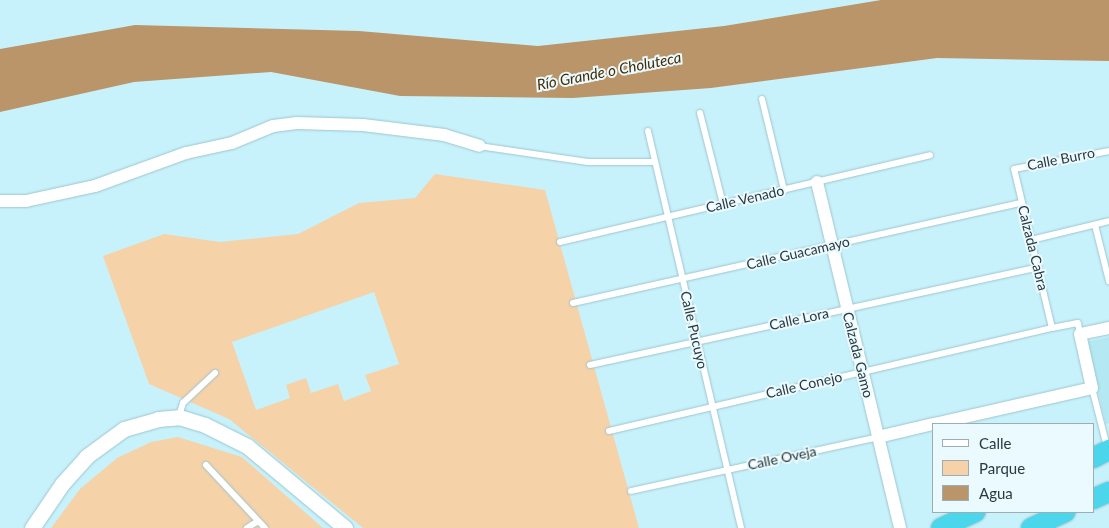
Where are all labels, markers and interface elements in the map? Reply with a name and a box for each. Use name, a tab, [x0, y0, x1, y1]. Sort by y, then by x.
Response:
water label: Río Grande o Choluteca	[535, 48, 683, 94]
street label: Calle Burro	[1026, 144, 1096, 174]
street label: Calle Venado	[704, 182, 786, 216]
street label: Calzada Cabra	[1014, 204, 1052, 292]
street label: Calle Guacamayo	[745, 233, 851, 273]
street label: Calle Pucuyo	[677, 289, 711, 371]
street label: Calle Lora	[768, 304, 830, 334]
street label: Calzada Gamo	[839, 310, 877, 400]
street label: Calle Conejo	[764, 368, 844, 402]
legend	[932, 423, 1094, 513]
text: Calle	[979, 434, 1011, 452]
street label: Calle Oveja	[746, 443, 818, 473]
text: Parque	[979, 459, 1025, 477]
text: Agua	[979, 484, 1013, 502]

